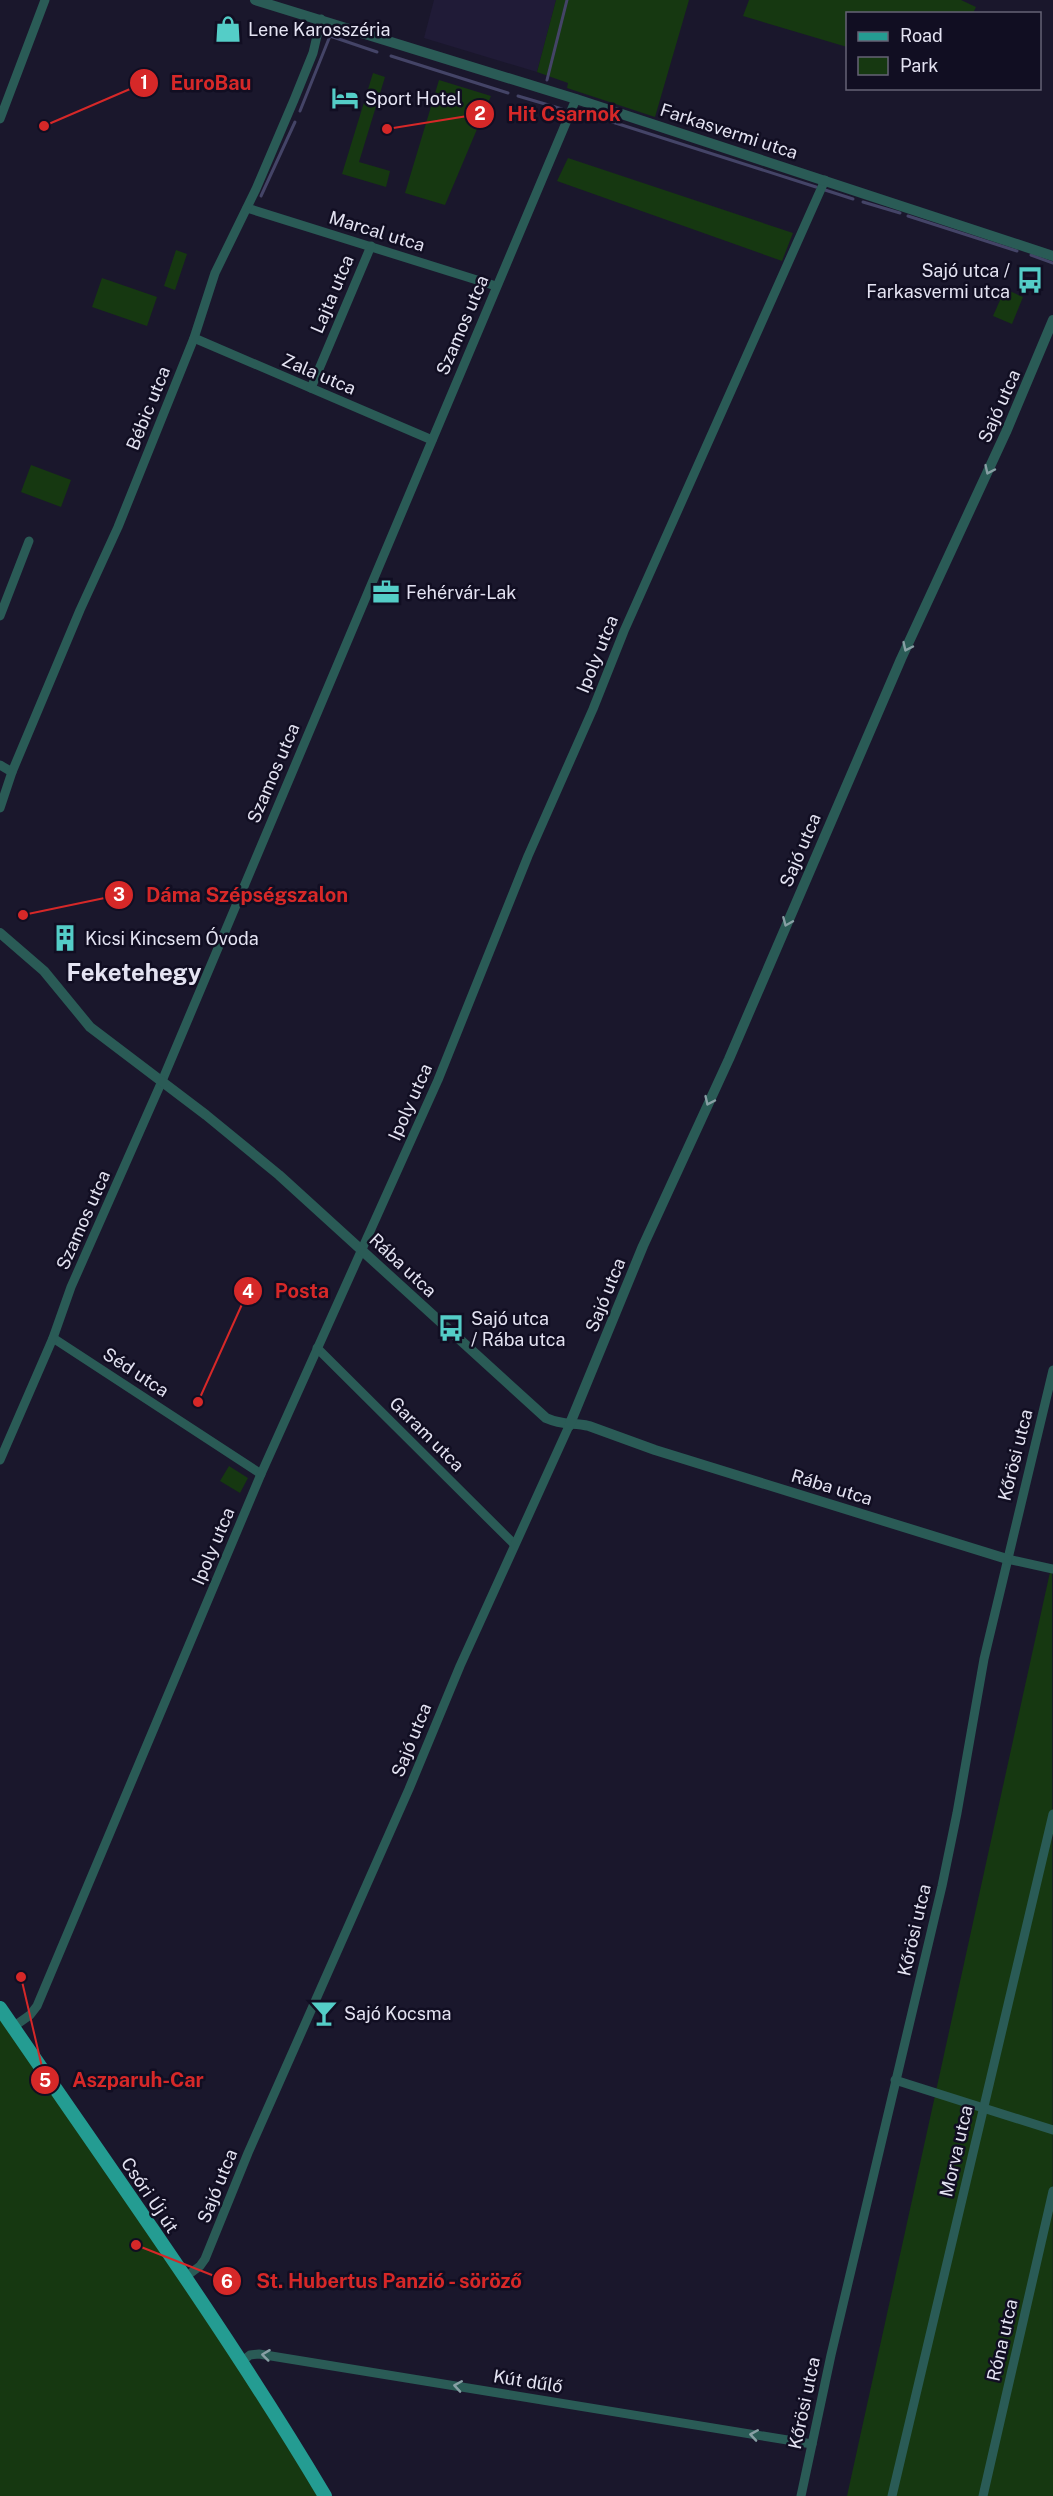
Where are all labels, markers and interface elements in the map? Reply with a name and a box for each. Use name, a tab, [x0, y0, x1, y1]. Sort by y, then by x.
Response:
legend	[846, 12, 1041, 90]
shop icon: Lene Karosszéria	[213, 14, 243, 44]
place label: Lene Karosszéria	[248, 19, 391, 40]
text: Road	[900, 25, 943, 46]
text: Park	[900, 55, 938, 76]
callout: EuroBau	[129, 64, 264, 102]
text: EuroBau	[171, 71, 251, 95]
text: 1	[140, 72, 148, 93]
hotel icon: Sport Hotel	[330, 83, 360, 113]
place label: Sport Hotel	[365, 88, 462, 109]
callout: Hit Csarnok	[465, 95, 633, 133]
street label: Farkasvermi utca	[657, 99, 801, 163]
text: Hit Csarnok	[507, 102, 621, 126]
text: 2	[474, 103, 486, 124]
street label: Marcal utca	[327, 206, 427, 256]
street label: Lajta utca	[306, 252, 358, 336]
place label: Sajó utca / Farkasvermi utca	[866, 260, 1011, 302]
bus stop icon: Sajó utca / Farkasvermi utca	[1015, 265, 1045, 295]
street label: Szamos utca	[432, 272, 492, 378]
street label: Zala utca	[279, 349, 359, 399]
street label: Bébic utca	[122, 363, 174, 453]
street label: Sajó utca	[974, 366, 1024, 446]
one-way arrow	[984, 464, 996, 475]
office icon: Fehérvár-Lak	[371, 577, 401, 607]
place label: Fehérvár-Lak	[406, 582, 516, 603]
street label: Ipoly utca	[572, 612, 622, 696]
one-way arrow	[902, 640, 914, 651]
street label: Szamos utca	[243, 720, 303, 826]
street label: Sajó utca	[775, 810, 825, 890]
callout: Dáma Szépségszalon	[104, 876, 360, 914]
text: Dáma Szépségszalon	[146, 883, 348, 907]
text: 3	[113, 884, 125, 905]
one-way arrow	[782, 916, 794, 927]
building icon: Kicsi Kincsem Óvoda	[50, 923, 80, 953]
place label: Kicsi Kincsem Óvoda	[85, 927, 259, 949]
district label: Feketehegy	[67, 958, 202, 986]
street label: Ipoly utca	[384, 1060, 436, 1144]
one-way arrow	[704, 1094, 716, 1105]
street label: Szamos utca	[52, 1167, 114, 1273]
street label: Rába utca	[365, 1229, 441, 1301]
street label: Sajó utca	[581, 1255, 629, 1335]
callout: Posta	[233, 1272, 341, 1310]
text: Posta	[275, 1279, 329, 1303]
text: 4	[242, 1281, 254, 1302]
place label: Sajó utca / Rába utca	[471, 1308, 565, 1350]
bus stop icon: Sajó utca / Rába utca	[436, 1313, 466, 1343]
street label: Séd utca	[99, 1343, 173, 1401]
street label: Garam utca	[385, 1392, 469, 1476]
street label: Kőrösi utca	[993, 1407, 1037, 1503]
street label: Rába utca	[789, 1465, 875, 1509]
street label: Ipoly utca	[187, 1504, 239, 1588]
street label: Sajó utca	[387, 1700, 435, 1780]
street label: Kőrösi utca	[893, 1882, 935, 1978]
bar icon: Sajó Kocsma	[309, 1998, 339, 2028]
place label: Sajó Kocsma	[344, 2003, 451, 2024]
callout: Aszparuh-Car	[30, 2061, 216, 2099]
text: Aszparuh-Car	[72, 2068, 204, 2092]
text: 5	[39, 2070, 51, 2091]
street label: Morva utca	[935, 2103, 977, 2199]
street label: Sajó utca	[193, 2146, 241, 2226]
street label: Csóri Új út	[117, 2153, 184, 2237]
callout: St. Hubertus Panzió - söröző	[212, 2262, 535, 2300]
text: St. Hubertus Panzió - söröző	[256, 2269, 522, 2293]
text: 6	[221, 2271, 233, 2292]
street label: Róna utca	[982, 2297, 1022, 2383]
one-way arrow	[261, 2349, 271, 2362]
street label: Kőrösi utca	[784, 2355, 824, 2451]
street label: Kút dűlő	[492, 2365, 564, 2397]
one-way arrow	[454, 2380, 464, 2393]
one-way arrow	[750, 2429, 759, 2441]

